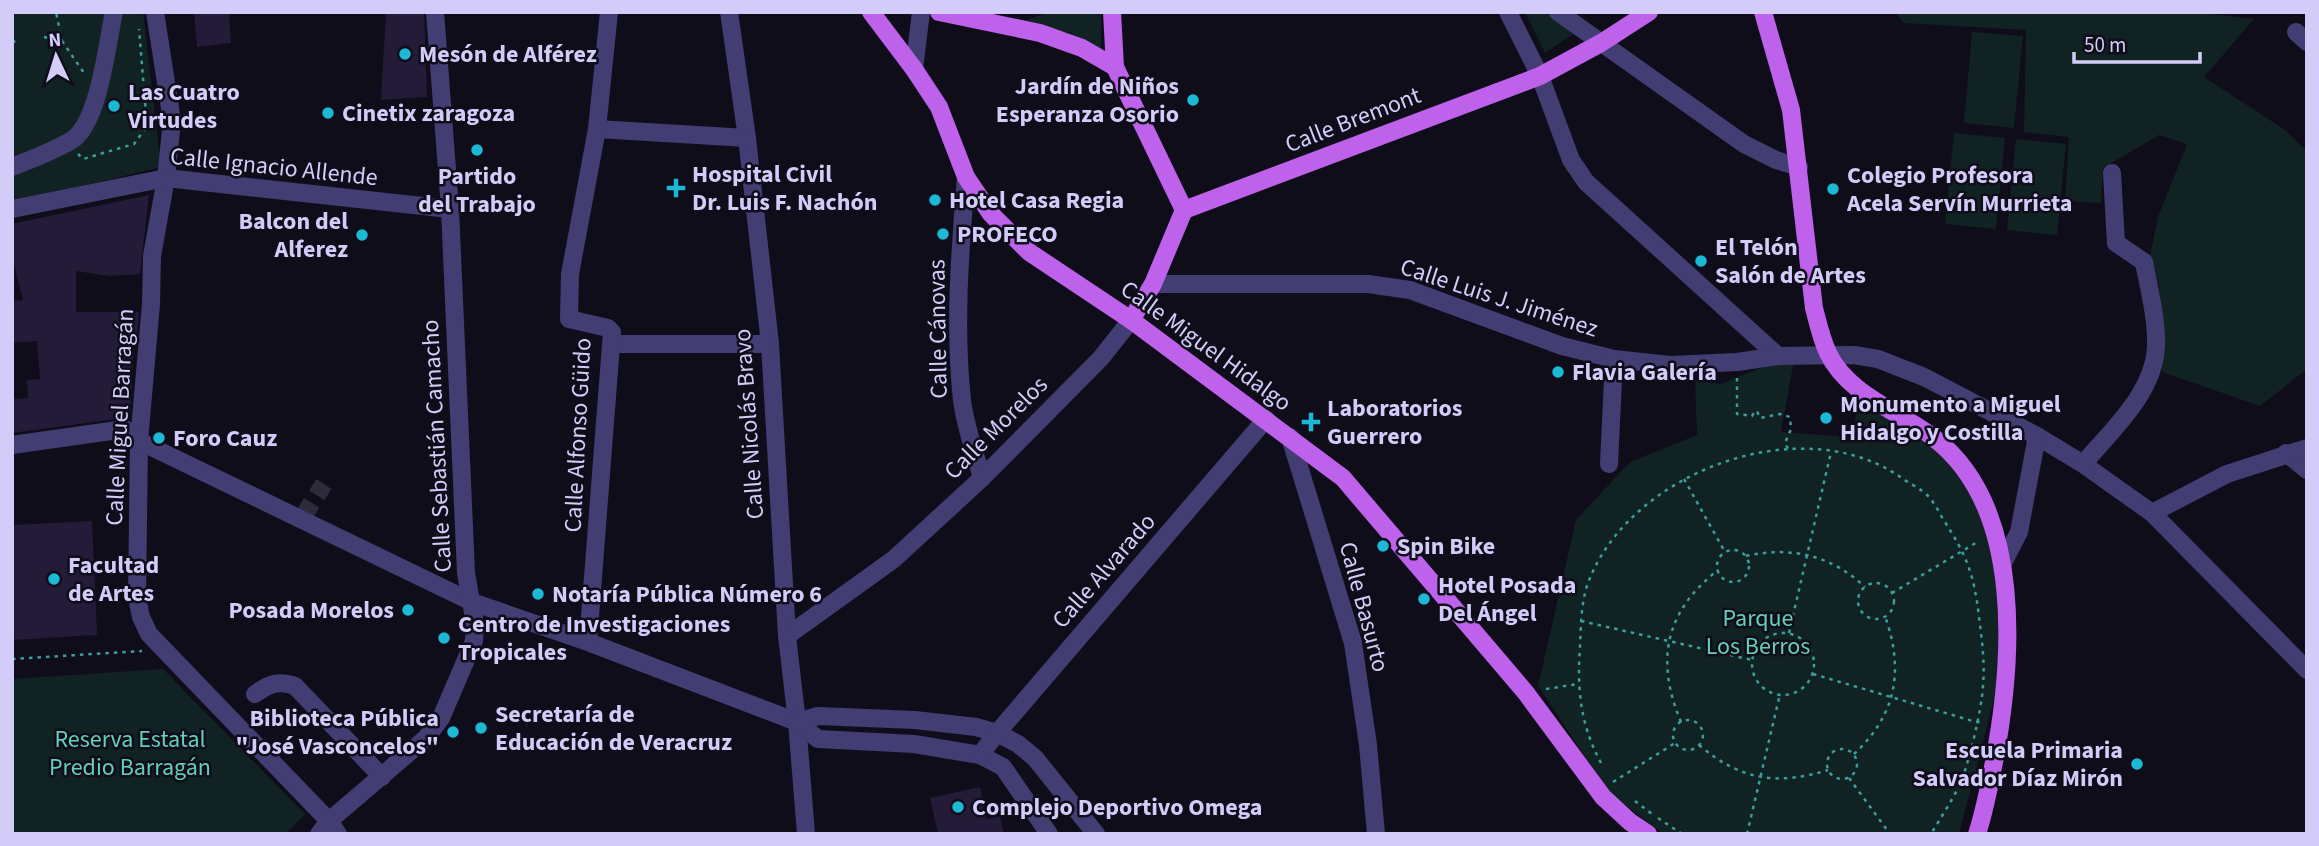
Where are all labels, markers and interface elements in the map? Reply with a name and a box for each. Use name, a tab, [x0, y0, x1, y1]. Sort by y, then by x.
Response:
north arrow	[21, 21, 91, 91]
scale bar	[2074, 21, 2200, 65]
text: N	[48, 27, 62, 54]
text: 50 m	[2084, 30, 2126, 60]
place label: Mesón de Alférez	[419, 37, 597, 72]
marker: Mesón de Alférez	[397, 46, 413, 62]
place label: Jardín de Niños Esperanza Osorio	[996, 69, 1179, 132]
place label: Las Cuatro Virtudes	[127, 75, 240, 138]
street label: Calle Bremont	[1280, 78, 1426, 162]
marker: Jardín de Niños Esperanza Osorio	[1185, 92, 1201, 108]
place label: Cinetix zaragoza	[342, 96, 515, 131]
marker: Las Cuatro Virtudes	[106, 98, 122, 114]
marker: Cinetix zaragoza	[320, 105, 336, 121]
street label: Calle Ignacio Allende	[168, 139, 380, 195]
marker: Partido del Trabajo	[469, 142, 485, 158]
place label: Hospital Civil Dr. Luis F. Nachón	[692, 157, 878, 220]
place label: Colegio Profesora Acela Servín Murrieta	[1846, 158, 2072, 221]
place label: Partido del Trabajo	[418, 159, 536, 222]
marker: Hospital Civil Dr. Luis F. Nachón	[666, 178, 686, 198]
marker: Colegio Profesora Acela Servín Murrieta	[1825, 181, 1841, 197]
place label: Hotel Casa Regia	[949, 183, 1124, 218]
marker: Hotel Casa Regia	[927, 192, 943, 208]
place label: Balcon del Alferez	[239, 204, 348, 267]
place label: PROFECO	[957, 217, 1058, 252]
marker: PROFECO	[935, 226, 951, 242]
marker: Balcon del Alferez	[354, 227, 370, 243]
place label: El Telón Salón de Artes	[1715, 230, 1866, 293]
street label: Calle Luis J. Jiménez	[1396, 250, 1602, 346]
marker: El Telón Salón de Artes	[1693, 253, 1709, 269]
street label: Calle Cánovas	[919, 259, 957, 399]
street label: Calle Miguel Hidalgo	[1113, 272, 1299, 420]
street label: Calle Miguel Barragán	[97, 308, 143, 526]
street label: Calle Sebastián Camacho	[413, 319, 461, 573]
street label: Calle Nicolás Bravo	[725, 328, 773, 520]
street label: Calle Alfonso Güido	[555, 337, 601, 533]
place label: Flavia Galería	[1572, 355, 1717, 390]
marker: Flavia Galería	[1550, 364, 1566, 380]
street label: Calle Morelos	[936, 368, 1056, 488]
place label: Monumento a Miguel Hidalgo y Costilla	[1840, 387, 2061, 450]
place label: Laboratorios Guerrero	[1327, 391, 1462, 454]
marker: Monumento a Miguel Hidalgo y Costilla	[1818, 410, 1834, 426]
marker: Laboratorios Guerrero	[1301, 412, 1321, 432]
place label: Foro Cauz	[173, 421, 277, 456]
marker: Foro Cauz	[151, 430, 167, 446]
street label: Calle Alvarado	[1044, 506, 1164, 636]
place label: Spin Bike	[1397, 529, 1495, 564]
street label: Calle Basurto	[1330, 538, 1398, 676]
marker: Spin Bike	[1375, 538, 1391, 554]
place label: Facultad de Artes	[68, 548, 159, 611]
place label: Hotel Posada Del Ángel	[1438, 568, 1576, 631]
marker: Facultad de Artes	[46, 571, 62, 587]
place label: Notaría Pública Número 6	[552, 577, 822, 612]
marker: Notaría Pública Número 6	[530, 586, 546, 602]
marker: Hotel Posada Del Ángel	[1416, 591, 1432, 607]
place label: Posada Morelos	[228, 593, 394, 628]
park label: Parque Los Berros	[1706, 601, 1810, 664]
marker: Posada Morelos	[400, 602, 416, 618]
place label: Centro de Investigaciones Tropicales	[458, 607, 730, 670]
marker: Centro de Investigaciones Tropicales	[436, 630, 452, 646]
place label: Secretaría de Educación de Veracruz	[495, 697, 732, 760]
place label: Biblioteca Pública "José Vasconcelos"	[236, 701, 439, 764]
marker: Secretaría de Educación de Veracruz	[473, 720, 489, 736]
park label: Reserva Estatal Predio Barragán	[49, 722, 211, 785]
marker: Biblioteca Pública "José Vasconcelos"	[445, 724, 461, 740]
place label: Escuela Primaria Salvador Díaz Mirón	[1912, 733, 2123, 796]
marker: Escuela Primaria Salvador Díaz Mirón	[2129, 756, 2145, 772]
place label: Complejo Deportivo Omega	[972, 790, 1262, 825]
marker: Complejo Deportivo Omega	[950, 799, 966, 815]

